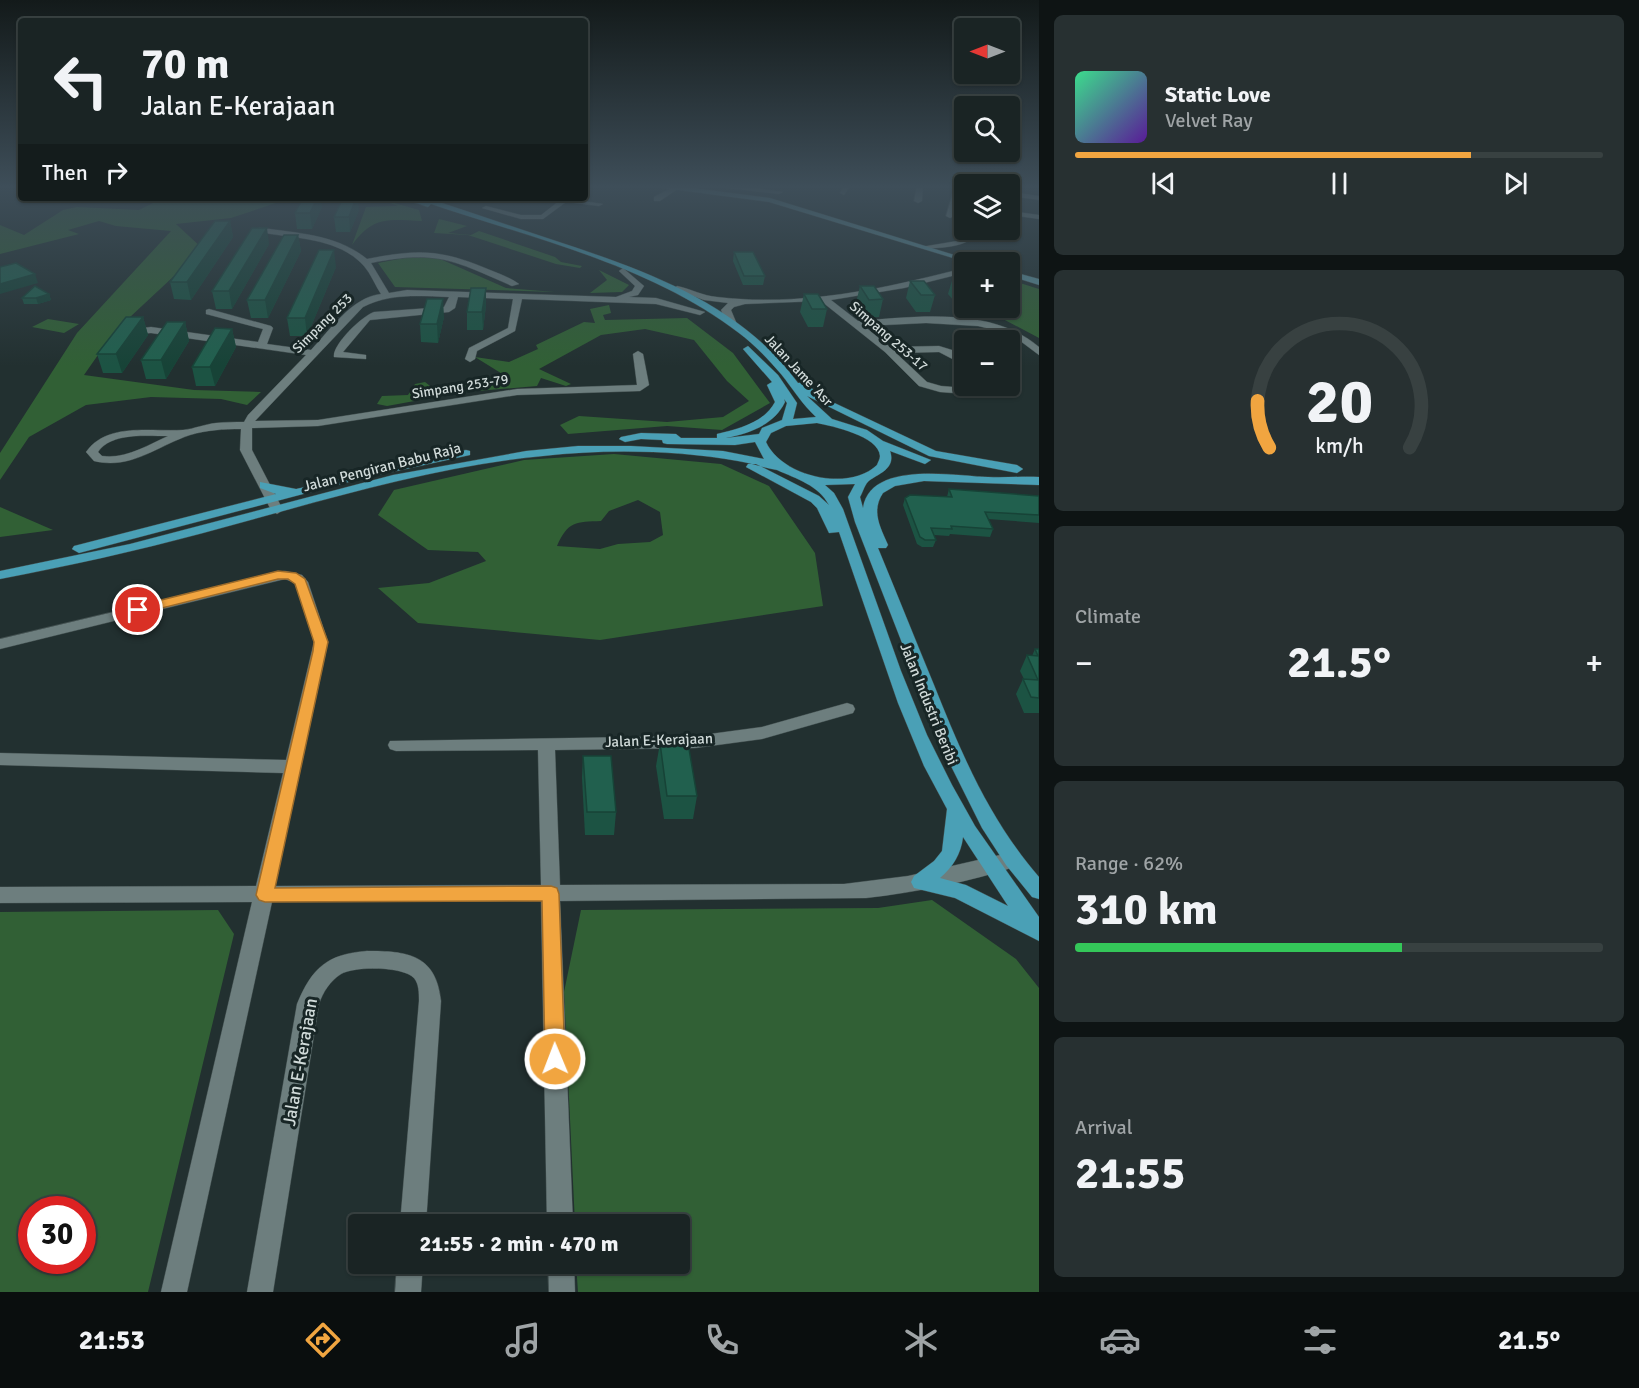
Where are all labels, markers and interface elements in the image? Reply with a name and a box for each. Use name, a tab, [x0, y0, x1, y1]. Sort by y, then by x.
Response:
north arrow	[954, 18, 1020, 84]
map controls	[954, 18, 1020, 396]
text: 70 m	[141, 39, 230, 90]
icon: left	[42, 42, 120, 120]
text: Static Love	[1165, 81, 1271, 108]
text: Jalan E-Kerajaan	[141, 90, 335, 123]
button: search	[954, 96, 1020, 162]
text: Velvet Ray	[1165, 108, 1253, 133]
icon: right	[100, 156, 133, 189]
text: Then	[42, 159, 88, 186]
icon: previous	[1147, 167, 1180, 200]
icon: pause	[1323, 167, 1356, 200]
icon: next	[1499, 167, 1532, 200]
button: layers	[954, 174, 1020, 240]
button: +	[954, 252, 1020, 318]
street label: Simpang 253	[289, 290, 356, 357]
street label: Simpang 253-17	[846, 298, 931, 375]
button: −	[954, 330, 1020, 396]
street label: Jalan Jame 'Asr	[761, 331, 837, 410]
text: 20	[1305, 363, 1373, 440]
street label: Simpang 253-79	[411, 370, 510, 403]
text: km/h	[1315, 433, 1363, 459]
street label: Jalan Pengiran Babu Raja	[301, 439, 463, 495]
pin	[112, 584, 163, 635]
icon: arrive	[121, 593, 154, 626]
text: Climate	[1075, 604, 1141, 629]
text: 21.5°	[1287, 635, 1391, 690]
street label: Jalan Industri Beribi	[896, 641, 962, 767]
text: −	[1075, 643, 1093, 684]
text: +	[1585, 643, 1603, 684]
street label: Jalan E-Kerajaan	[605, 729, 713, 751]
text: Range · 62%	[1075, 851, 1183, 876]
text: 310 km	[1075, 882, 1218, 937]
street label: Jalan E-Kerajaan	[278, 996, 322, 1128]
position arrow	[523, 1027, 587, 1091]
text: Arrival	[1075, 1115, 1133, 1140]
text: 21:55	[1075, 1146, 1185, 1201]
speed limit sign: 30	[18, 1196, 96, 1274]
text: 21:55 · 2 min · 470 m	[419, 1230, 619, 1257]
icon: directions	[302, 1319, 344, 1361]
icon: music	[502, 1319, 544, 1361]
icon: phone	[701, 1319, 743, 1361]
icon: climate	[900, 1319, 942, 1361]
icon: car	[1099, 1319, 1141, 1361]
icon: filters	[1299, 1319, 1341, 1361]
text: 21:53	[79, 1324, 145, 1357]
text: 21.5°	[1498, 1324, 1560, 1357]

